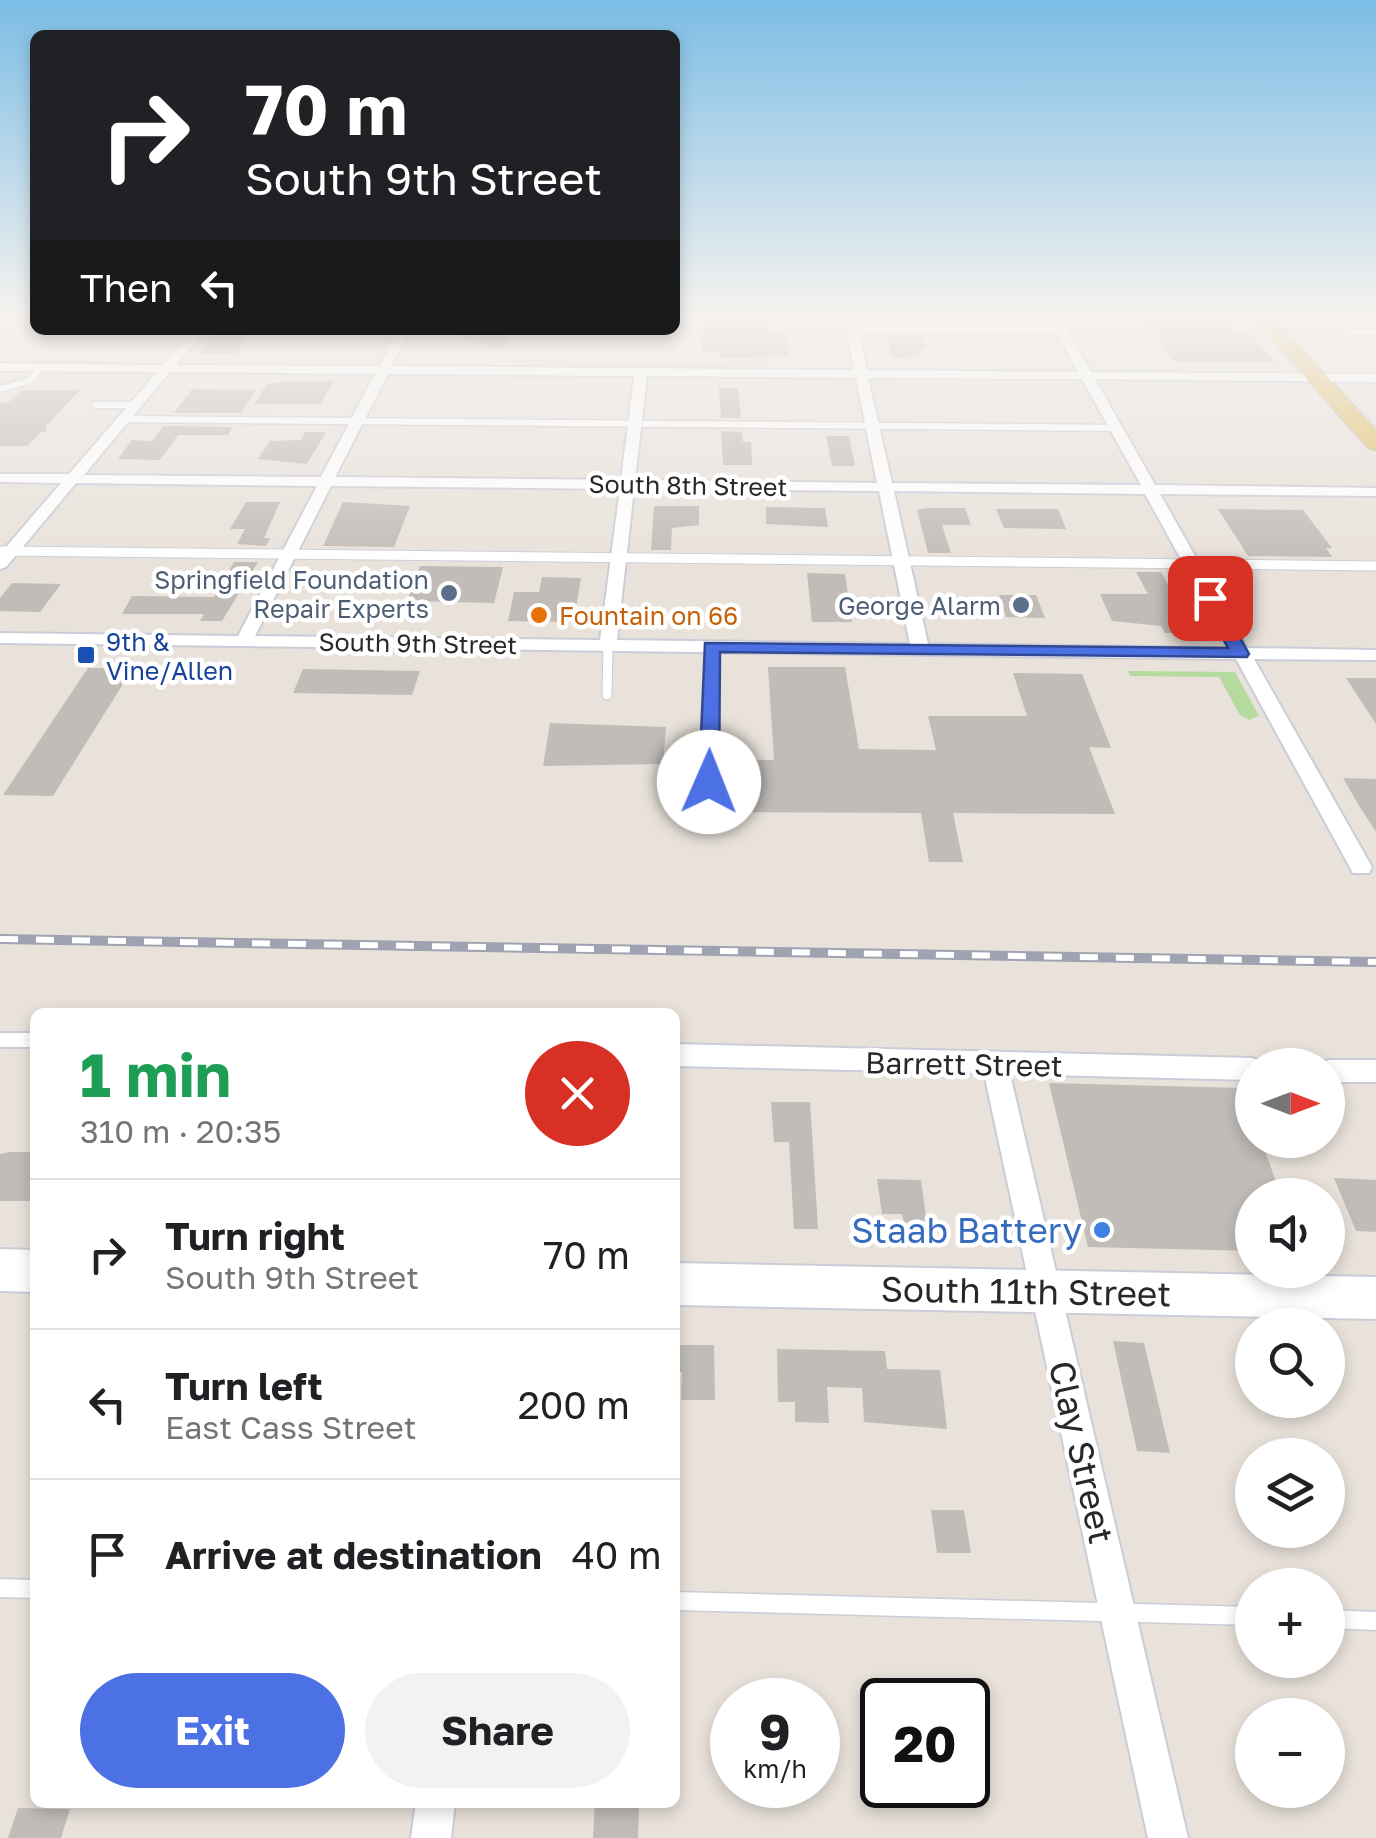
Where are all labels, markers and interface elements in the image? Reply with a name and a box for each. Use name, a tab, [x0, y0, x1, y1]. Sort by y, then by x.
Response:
text: 70 m	[245, 66, 407, 150]
icon: right	[80, 70, 210, 200]
text: South 9th Street	[245, 151, 602, 205]
icon: left	[192, 260, 247, 315]
text: Then	[80, 265, 172, 310]
street label: South 8th Street	[588, 468, 788, 502]
pin	[1168, 556, 1253, 641]
place label: Springfield Foundation Repair Experts	[154, 564, 429, 624]
icon: arrive	[1183, 571, 1238, 626]
marker: Springfield Foundation Repair Experts	[438, 582, 460, 604]
place label: George Alarm	[838, 590, 1001, 621]
marker: George Alarm	[1010, 594, 1032, 616]
place label: Fountain on 66	[559, 600, 738, 631]
marker: Fountain on 66	[528, 604, 550, 626]
place label: 9th & Vine/Allen	[106, 626, 233, 686]
street label: South 9th Street	[318, 626, 518, 660]
marker: 9th & Vine/Allen	[75, 644, 97, 666]
position arrow	[657, 730, 761, 834]
text: 1 min	[80, 1038, 231, 1110]
button: close	[525, 1041, 630, 1146]
street label: Barrett Street	[865, 1044, 1063, 1084]
north arrow	[1235, 1048, 1345, 1158]
map controls	[1235, 1048, 1345, 1808]
text: 310 m · 20:35	[80, 1112, 281, 1150]
button: sound	[1235, 1178, 1345, 1288]
place label: Staab Battery	[851, 1209, 1082, 1251]
text: Turn right	[165, 1213, 345, 1258]
marker: Staab Battery	[1091, 1219, 1113, 1241]
icon: right	[80, 1227, 135, 1282]
text: 70 m	[543, 1232, 630, 1277]
text: South 9th Street	[165, 1258, 419, 1296]
street label: South 11th Street	[880, 1267, 1172, 1315]
button: search	[1235, 1308, 1345, 1418]
street label: Clay Street	[1041, 1357, 1123, 1547]
text: Turn left	[165, 1363, 323, 1408]
icon: left	[80, 1377, 135, 1432]
text: 200 m	[518, 1382, 630, 1427]
text: East Cass Street	[165, 1408, 417, 1446]
button: layers	[1235, 1438, 1345, 1548]
icon: arrive	[80, 1527, 135, 1582]
text: Arrive at destination	[165, 1532, 542, 1577]
text: 40 m	[572, 1532, 662, 1577]
button: +	[1235, 1568, 1345, 1678]
button: Exit	[80, 1673, 345, 1788]
button: Share	[365, 1673, 630, 1788]
speed limit sign: 20	[860, 1678, 990, 1808]
button: −	[1235, 1698, 1345, 1808]
text: 9	[759, 1701, 791, 1761]
text: km/h	[743, 1753, 807, 1784]

